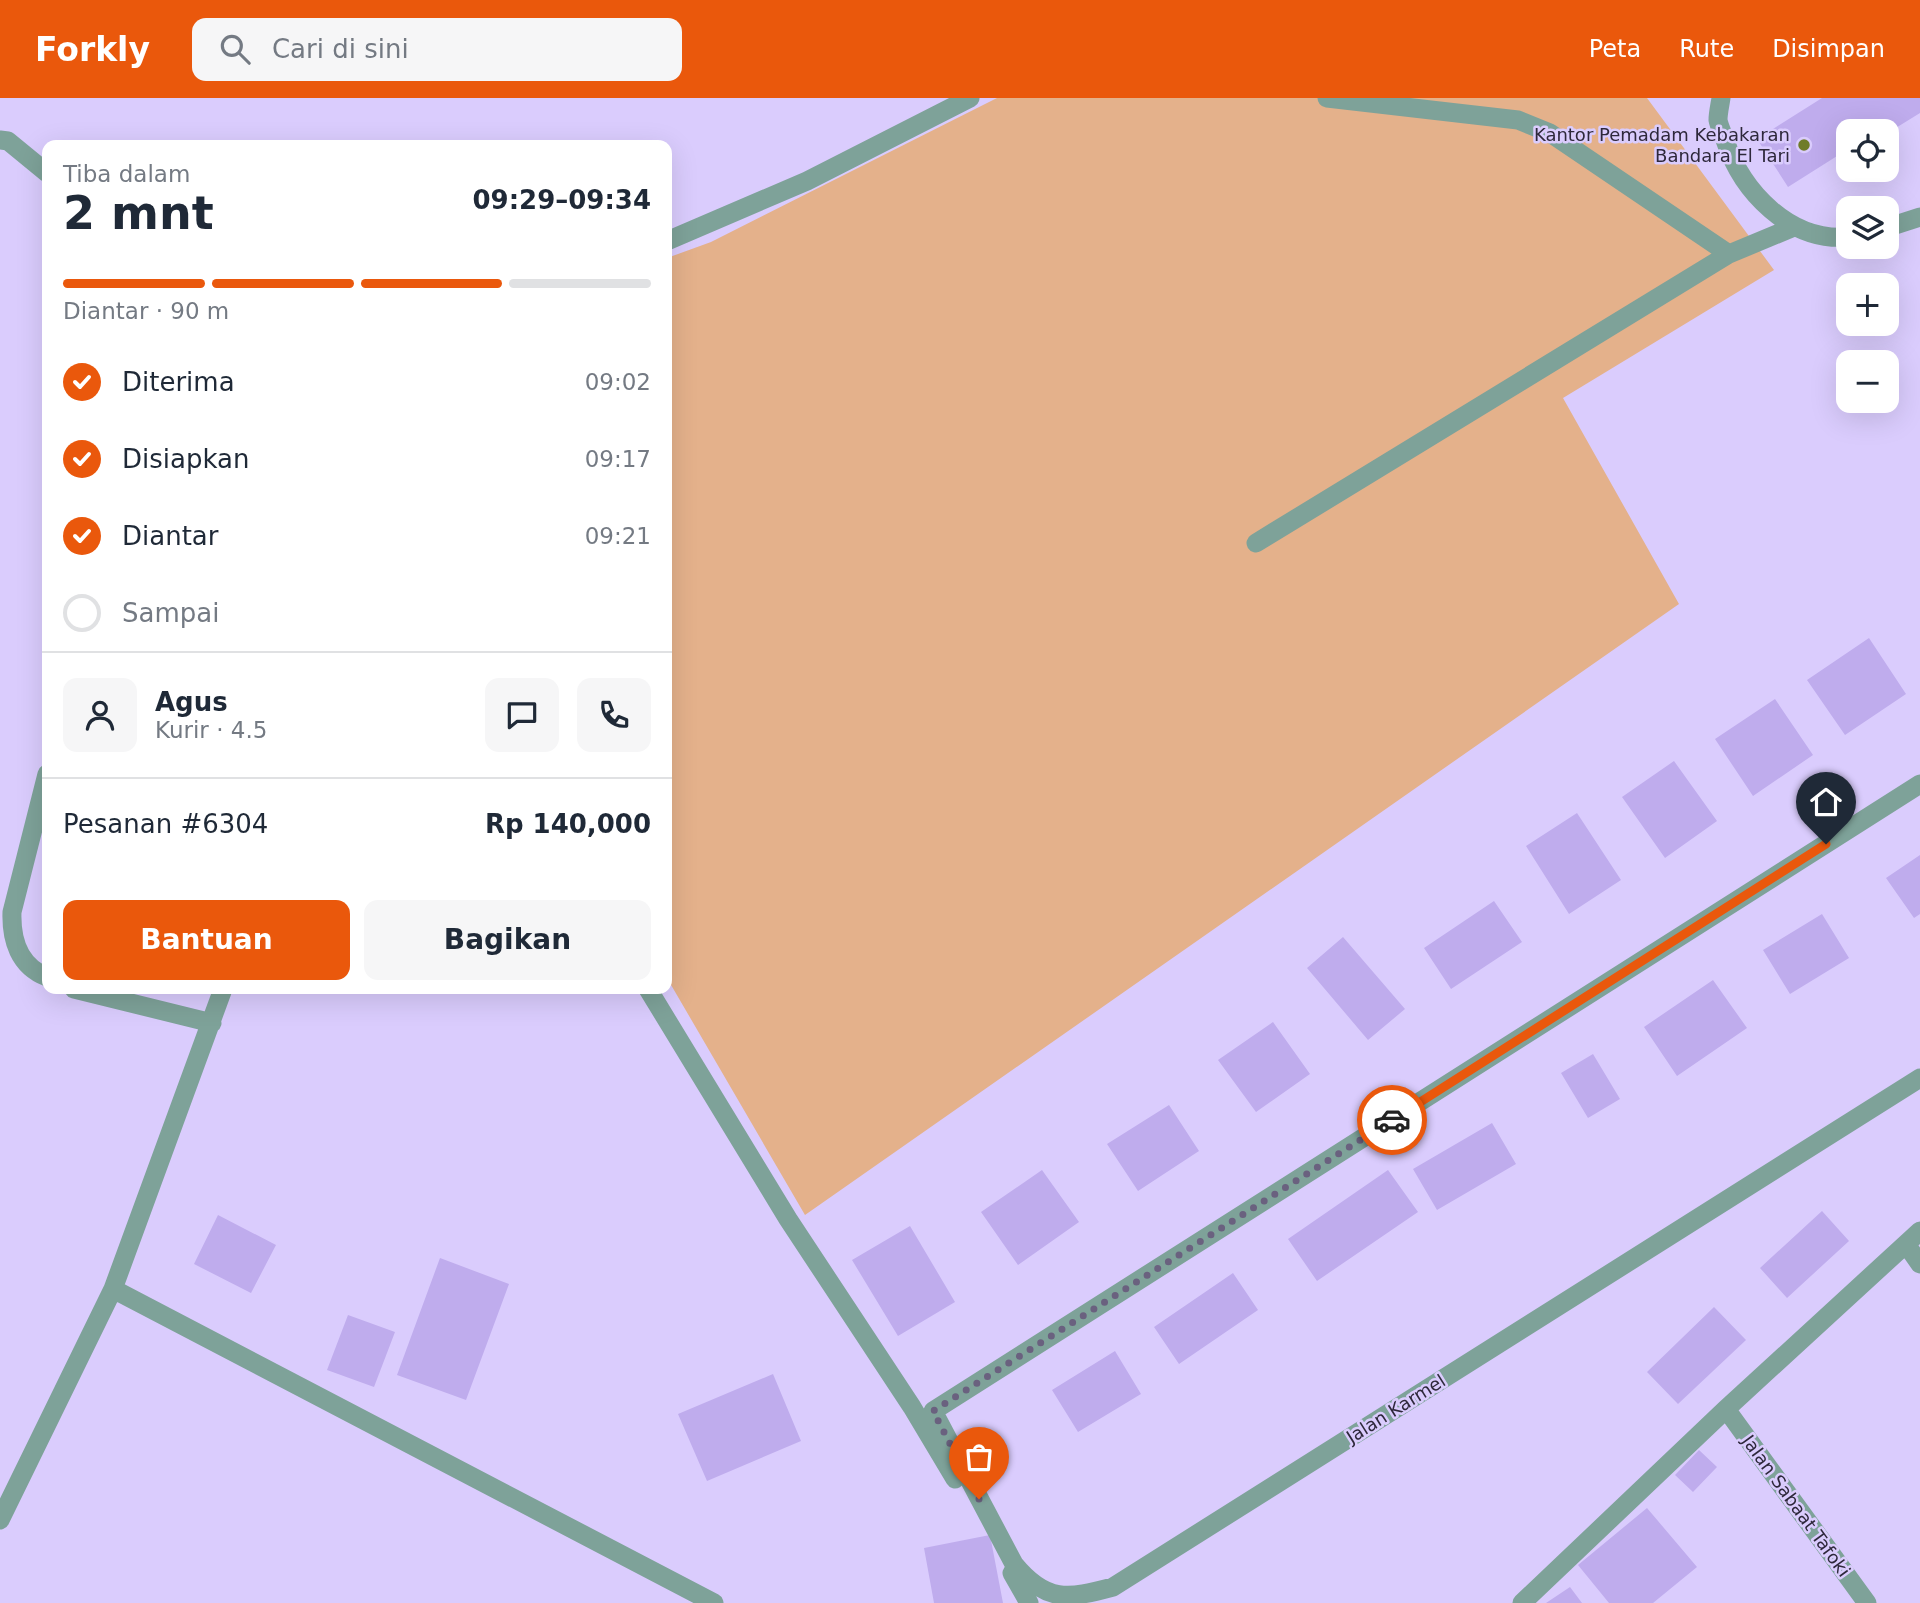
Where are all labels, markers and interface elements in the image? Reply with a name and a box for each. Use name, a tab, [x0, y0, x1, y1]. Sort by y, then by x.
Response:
search box	[192, 18, 682, 81]
text: Forkly	[35, 30, 150, 69]
icon: search	[216, 30, 254, 68]
text: Cari di sini	[272, 34, 409, 64]
text: Peta	[1589, 35, 1641, 63]
text: Rute	[1679, 35, 1734, 63]
text: Disimpan	[1772, 35, 1885, 63]
map controls	[1836, 119, 1899, 413]
button: locate	[1836, 119, 1899, 182]
place label: Kantor Pemadam Kebakaran Bandara El Tari	[1534, 124, 1790, 166]
marker: Kantor Pemadam Kebakaran Bandara El Tari	[1796, 137, 1812, 153]
text: Tiba dalam	[63, 161, 190, 187]
text: 09:29–09:34	[472, 185, 651, 215]
text: 2 mnt	[63, 186, 214, 240]
button: layers	[1836, 196, 1899, 259]
button: +	[1836, 273, 1899, 336]
text: Diantar · 90 m	[63, 298, 229, 324]
button: −	[1836, 350, 1899, 413]
icon: check	[63, 363, 101, 401]
text: Diterima	[122, 367, 235, 397]
text: 09:02	[585, 369, 651, 395]
icon: check	[63, 440, 101, 478]
text: Disiapkan	[122, 444, 249, 474]
text: 09:17	[585, 446, 651, 472]
icon: check	[63, 517, 101, 555]
text: Diantar	[122, 521, 218, 551]
text: 09:21	[585, 523, 651, 549]
text: Sampai	[122, 598, 219, 628]
button: person	[63, 678, 137, 752]
button: chat	[485, 678, 559, 752]
button: phone	[577, 678, 651, 752]
text: Agus	[155, 687, 228, 717]
text: Kurir · 4.5	[155, 717, 267, 743]
pin	[1796, 772, 1856, 844]
icon: home	[1807, 783, 1845, 821]
text: Pesanan #6304	[63, 809, 268, 839]
text: Rp 140,000	[485, 809, 651, 839]
button: Bantuan	[63, 900, 350, 980]
button: Bagikan	[364, 900, 651, 980]
courier	[1357, 1085, 1427, 1155]
icon: car	[1373, 1101, 1411, 1139]
street label: Jalan Karmel	[1342, 1370, 1449, 1448]
pin	[949, 1427, 1009, 1499]
street label: Jalan Sabaat Tafoki	[1737, 1430, 1855, 1581]
icon: bag	[960, 1438, 998, 1476]

